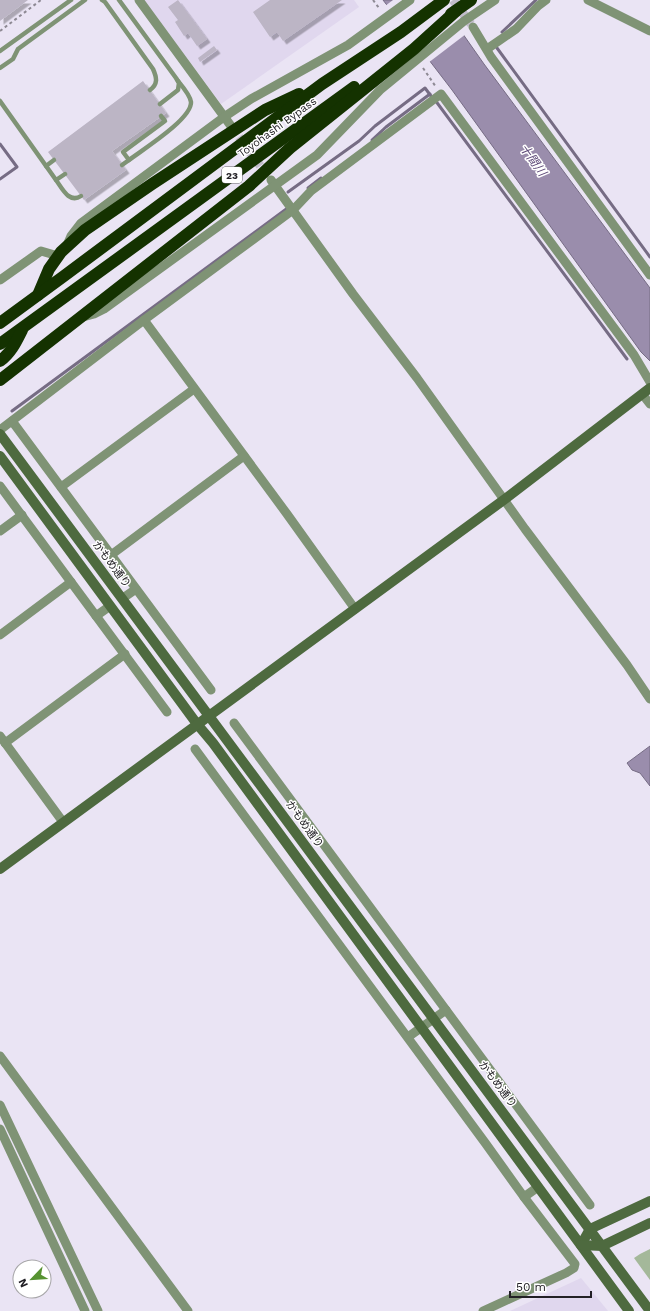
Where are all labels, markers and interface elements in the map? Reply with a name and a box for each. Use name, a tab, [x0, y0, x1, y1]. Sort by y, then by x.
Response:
street label: Toyohashi Bypass	[235, 94, 319, 160]
water label: 十間川	[517, 141, 550, 180]
road number: 23	[222, 167, 242, 183]
street label: かもめ通り	[90, 538, 133, 590]
street label: かもめ通り	[283, 798, 326, 850]
street label: かもめ通り	[476, 1058, 519, 1110]
north arrow	[12, 1259, 52, 1299]
scale bar	[510, 1273, 591, 1299]
text: N	[16, 1277, 31, 1289]
text: 50 m	[516, 1280, 546, 1294]

